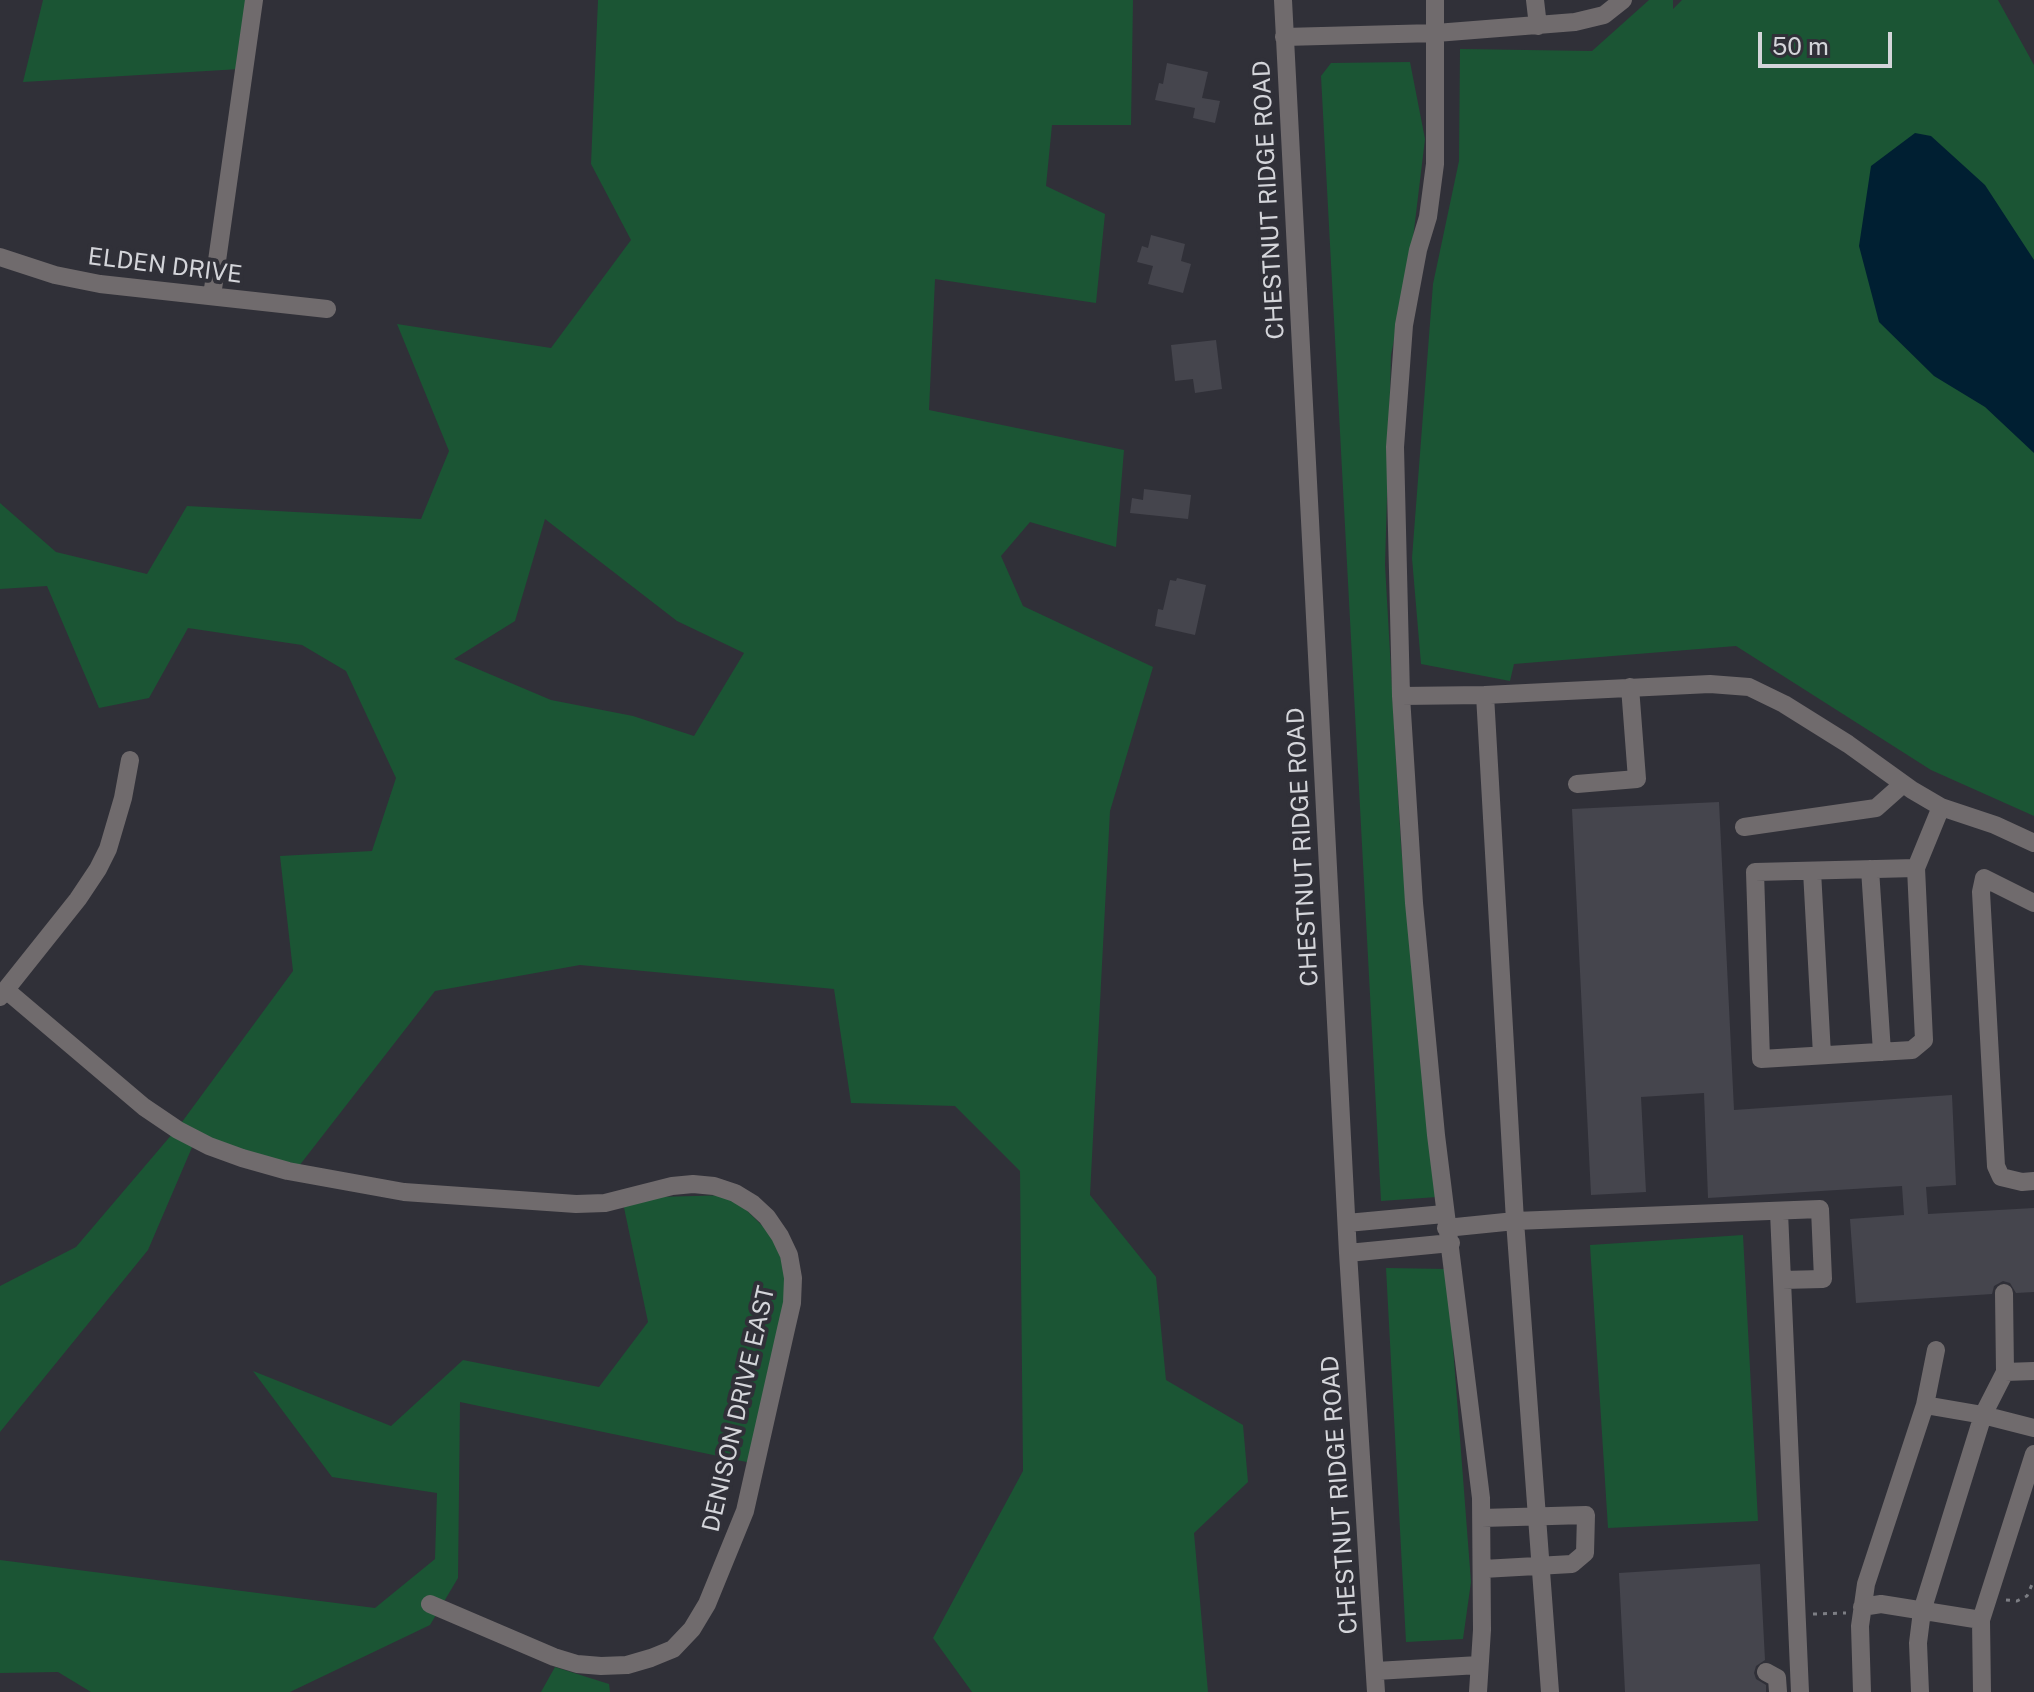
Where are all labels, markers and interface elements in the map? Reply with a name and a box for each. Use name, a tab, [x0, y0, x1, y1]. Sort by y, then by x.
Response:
scale bar	[1762, 16, 1896, 66]
text: 50 m	[1772, 32, 1829, 60]
street label: CHESTNUT RIDGE ROAD	[1247, 60, 1291, 340]
street label: ELDEN DRIVE	[86, 242, 244, 290]
street label: CHESTNUT RIDGE ROAD	[1281, 707, 1325, 987]
street label: DENISON DRIVE EAST	[697, 1283, 781, 1535]
street label: CHESTNUT RIDGE ROAD	[1316, 1355, 1364, 1635]

